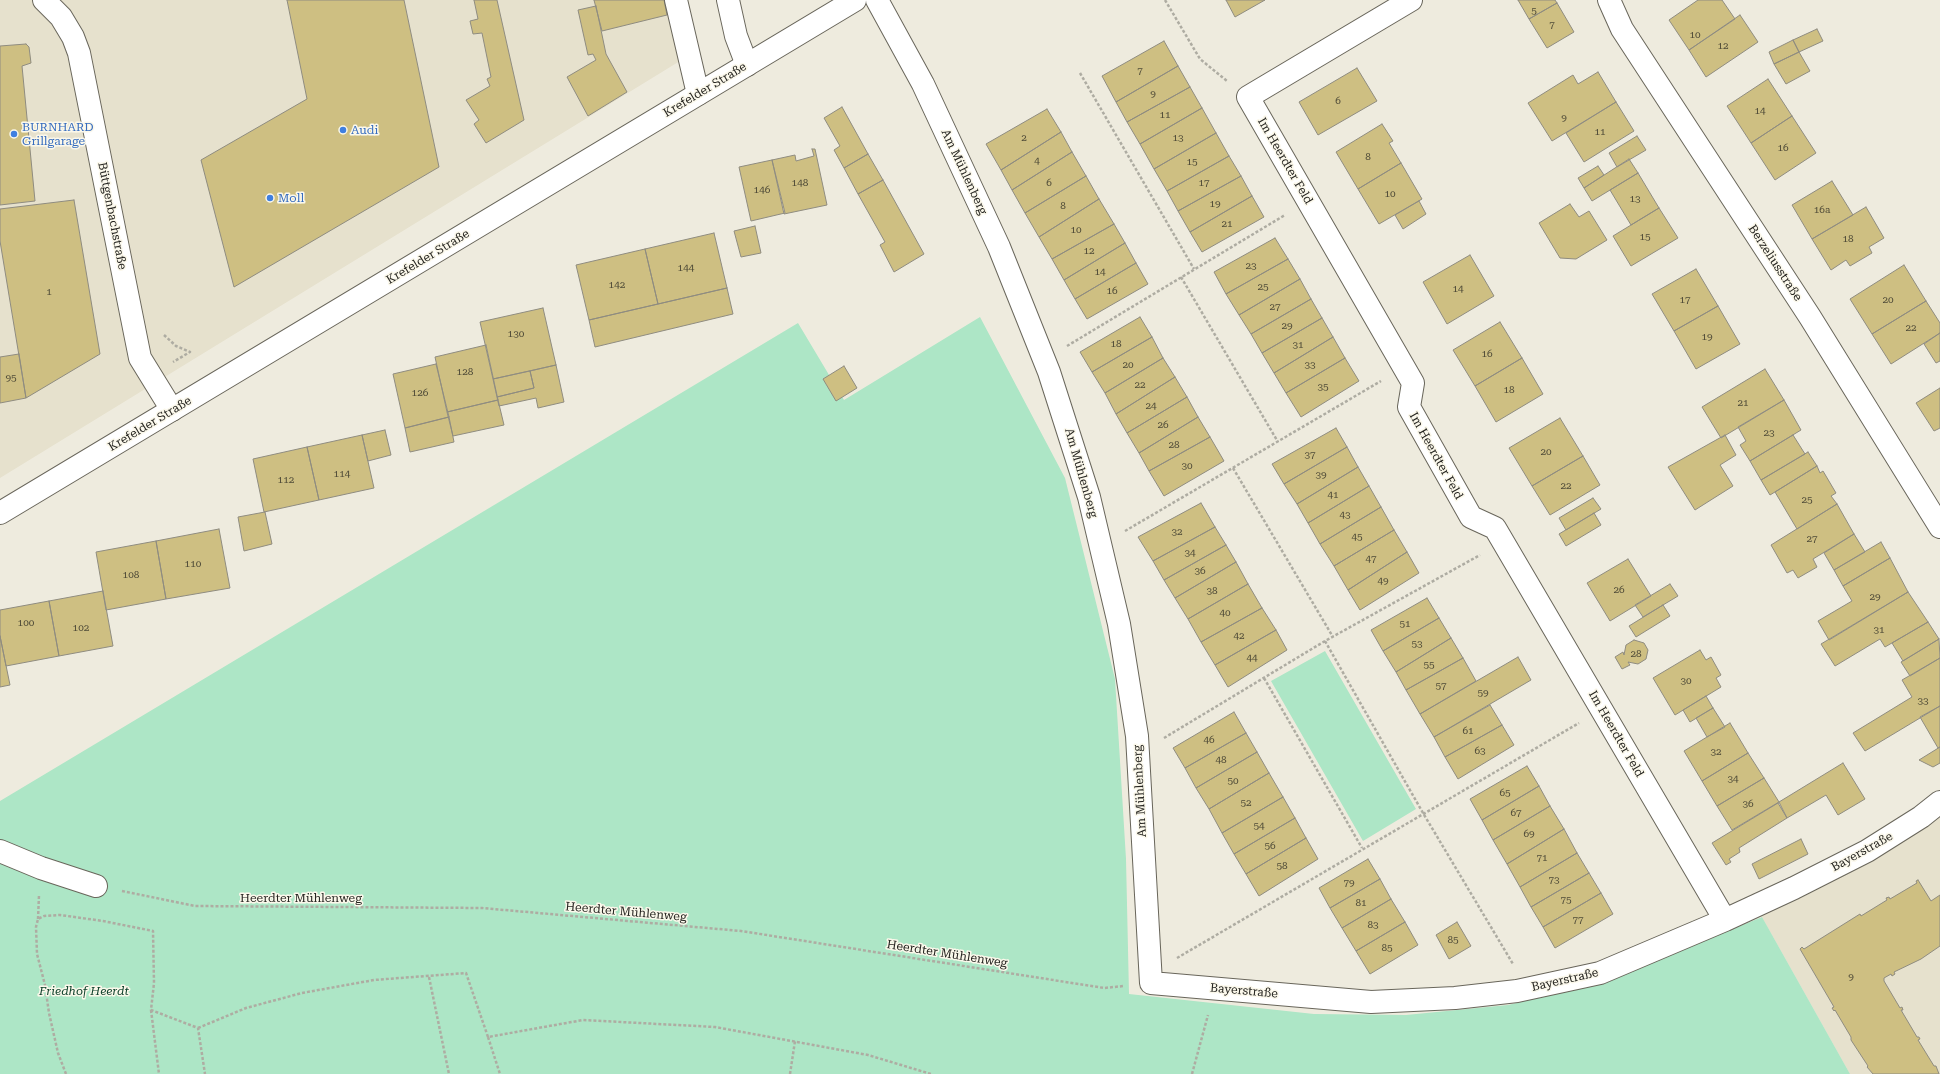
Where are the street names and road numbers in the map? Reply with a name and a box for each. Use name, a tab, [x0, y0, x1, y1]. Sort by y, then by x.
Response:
street label: Krefelder Straße	[661, 60, 749, 120]
street label: Im Heerdter Feld	[1254, 115, 1316, 207]
street label: Am Mühlenberg	[938, 127, 990, 217]
street label: Büttgenbachstraße	[95, 161, 129, 271]
street label: Berzeliusstraße	[1745, 222, 1805, 304]
street label: Krefelder Straße	[384, 227, 472, 287]
street label: Krefelder Straße	[106, 394, 194, 454]
street label: Im Heerdter Feld	[1406, 410, 1466, 502]
street label: Am Mühlenberg	[1061, 427, 1101, 519]
street label: Im Heerdter Feld	[1585, 688, 1647, 780]
street label: Am Mühlenberg	[1130, 744, 1150, 838]
street label: Bayerstraße	[1829, 829, 1895, 875]
street label: Heerdter Mühlenweg	[240, 891, 362, 905]
street label: Heerdter Mühlenweg	[565, 900, 687, 924]
street label: Heerdter Mühlenweg	[886, 937, 1008, 971]
street label: Bayerstraße	[1530, 965, 1600, 995]
street label: Bayerstraße	[1209, 981, 1279, 1001]

